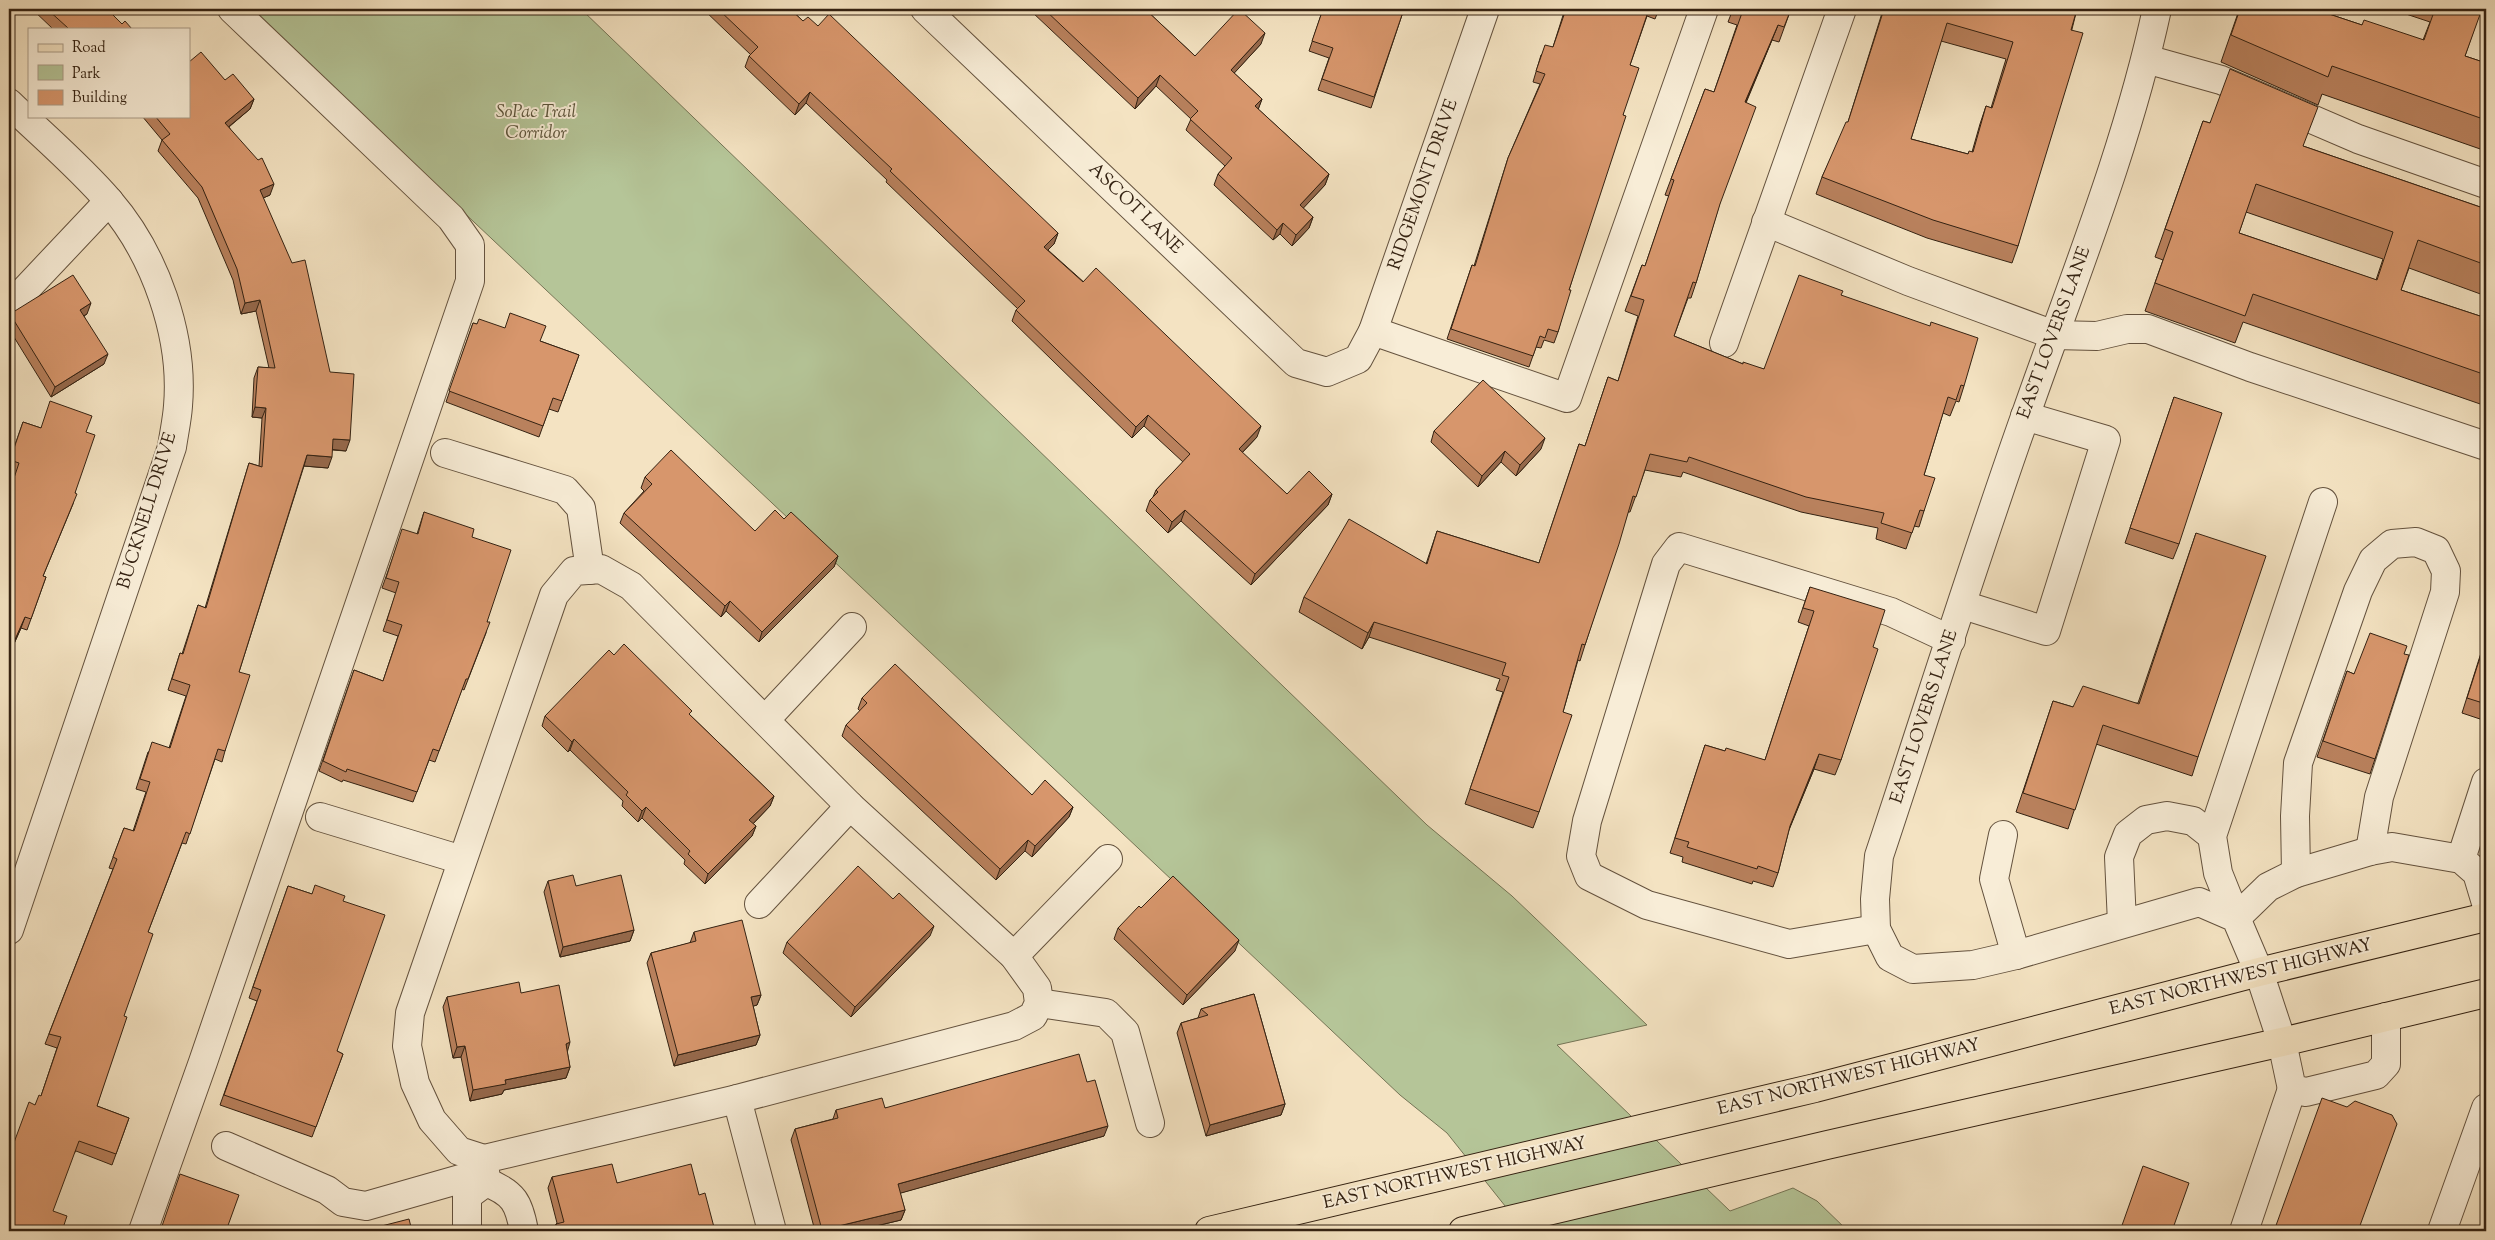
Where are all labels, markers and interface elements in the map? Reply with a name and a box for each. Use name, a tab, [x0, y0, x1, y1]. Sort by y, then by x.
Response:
legend	[28, 28, 190, 118]
text: Road	[72, 38, 106, 59]
text: Park	[72, 64, 101, 85]
text: Building	[72, 88, 127, 109]
street label: RIDGEMONT DRIVE	[1383, 96, 1466, 274]
park label: SoPac Trail Corridor	[496, 100, 576, 147]
street label: ASCOT LANE	[1082, 157, 1188, 261]
street label: EAST LOVERS LANE	[2012, 243, 2098, 423]
street label: BUCKNELL DRIVE	[112, 429, 184, 593]
street label: EAST LOVERS LANE	[1885, 627, 1965, 807]
street label: EAST NORTHWEST HIGHWAY	[2107, 933, 2375, 1023]
street label: EAST NORTHWEST HIGHWAY	[1715, 1033, 1983, 1123]
street label: EAST NORTHWEST HIGHWAY	[1321, 1131, 1590, 1217]

